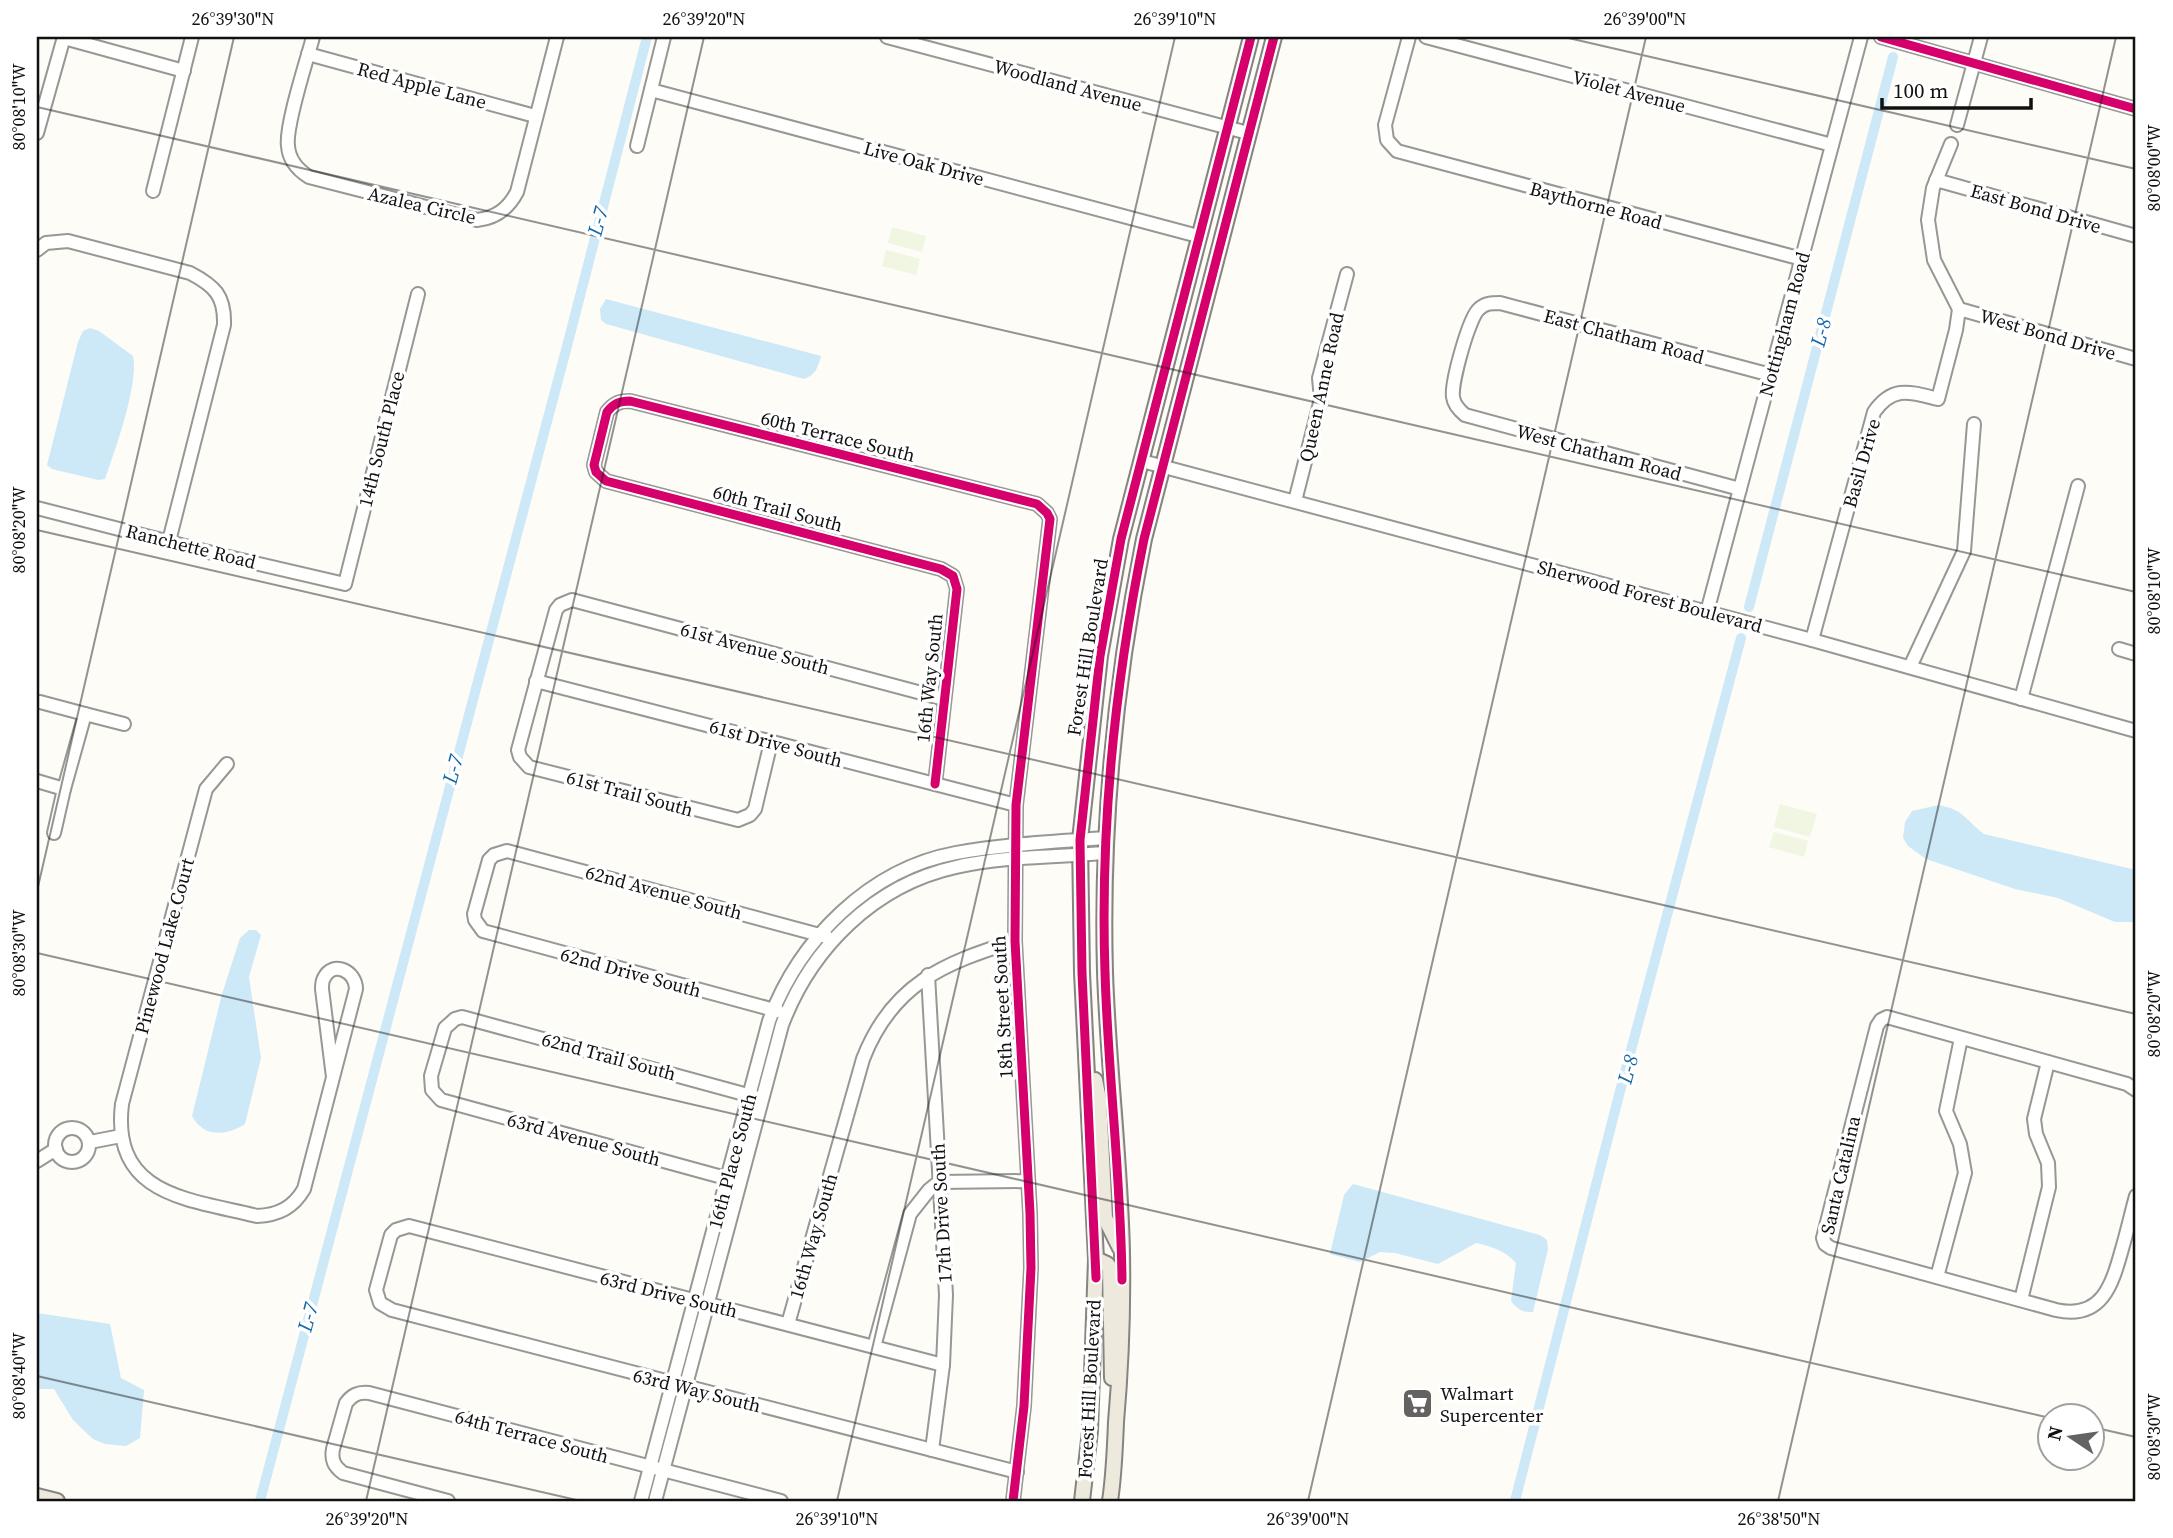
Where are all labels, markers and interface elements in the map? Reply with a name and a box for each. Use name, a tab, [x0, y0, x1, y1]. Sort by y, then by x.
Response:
text: 26°39'30"N	[192, 6, 274, 31]
text: 26°39'20"N	[663, 6, 745, 31]
text: 26°39'10"N	[1134, 6, 1216, 31]
text: 26°39'00"N	[1604, 6, 1686, 31]
street label: Woodland Avenue	[991, 53, 1145, 117]
street label: Red Apple Lane	[355, 55, 489, 115]
text: 80°08'10"W	[6, 63, 31, 150]
street label: Violet Avenue	[1569, 63, 1689, 119]
scale bar	[1882, 66, 2031, 110]
text: 100 m	[1893, 76, 1948, 105]
text: 80°08'00"W	[2141, 124, 2166, 211]
street label: Live Oak Drive	[861, 134, 987, 192]
street label: Baythorne Road	[1527, 175, 1665, 235]
street label: East Bond Drive	[1968, 177, 2104, 239]
street label: Azalea Circle	[365, 180, 479, 230]
water label: L-7	[579, 203, 615, 240]
street label: Nottingham Road	[1752, 248, 1816, 399]
street label: East Chatham Road	[1541, 302, 1707, 370]
street label: West Bond Drive	[1977, 302, 2119, 366]
street label: Queen Anne Road	[1292, 310, 1350, 464]
water label: L-8	[1802, 314, 1838, 351]
street label: 14th South Place	[352, 368, 410, 510]
street label: 60th Terrace South	[758, 404, 918, 468]
street label: Basil Drive	[1836, 415, 1886, 511]
street label: West Chatham Road	[1513, 417, 1685, 487]
street label: 60th Trail South	[710, 478, 846, 538]
text: 80°08'20"W	[6, 486, 31, 573]
street label: Ranchette Road	[123, 517, 259, 575]
text: 80°08'10"W	[2141, 547, 2166, 634]
street label: Sherwood Forest Boulevard	[1535, 553, 1766, 639]
street label: Forest Hill Boulevard	[1060, 556, 1114, 738]
street label: 16th Way South	[909, 612, 949, 744]
street label: 61st Avenue South	[678, 616, 832, 680]
street label: 61st Drive South	[707, 713, 845, 773]
water label: L-7	[434, 751, 470, 788]
street label: 61st Trail South	[564, 764, 696, 822]
street label: Pinewood Lake Court	[128, 854, 200, 1037]
street label: 62nd Avenue South	[583, 859, 745, 925]
text: 80°08'30"W	[6, 909, 31, 996]
street label: 18th Street South	[985, 935, 1019, 1079]
street label: 62nd Drive South	[558, 941, 704, 1003]
text: 80°08'20"W	[2141, 970, 2166, 1057]
street label: 62nd Trail South	[539, 1026, 679, 1086]
water label: L-8	[1609, 1051, 1645, 1088]
street label: 16th Place South	[701, 1090, 763, 1232]
street label: 63rd Avenue South	[505, 1106, 663, 1172]
street label: Santa Catalina	[1814, 1113, 1866, 1237]
street label: 17th Drive South	[924, 1142, 958, 1284]
street label: 16th Way South	[783, 1170, 843, 1302]
street label: 63rd Drive South	[597, 1264, 741, 1324]
water label: L-7	[289, 1299, 325, 1336]
street label: Forest Hill Boulevard	[1071, 1299, 1107, 1479]
text: 80°08'40"W	[6, 1332, 31, 1419]
street label: 63rd Way South	[630, 1362, 764, 1418]
place label: Walmart Supercenter	[1440, 1380, 1543, 1428]
supermarket icon: Walmart Supercenter	[1400, 1387, 1434, 1421]
text: 80°08'30"W	[2141, 1393, 2166, 1480]
north arrow	[2036, 1402, 2106, 1472]
street label: 64th Terrace South	[452, 1403, 612, 1469]
text: N	[2040, 1423, 2069, 1443]
text: 26°39'20"N	[326, 1506, 408, 1531]
text: 26°39'10"N	[796, 1506, 878, 1531]
text: 26°39'00"N	[1267, 1506, 1349, 1531]
text: 26°38'50"N	[1738, 1506, 1820, 1531]

